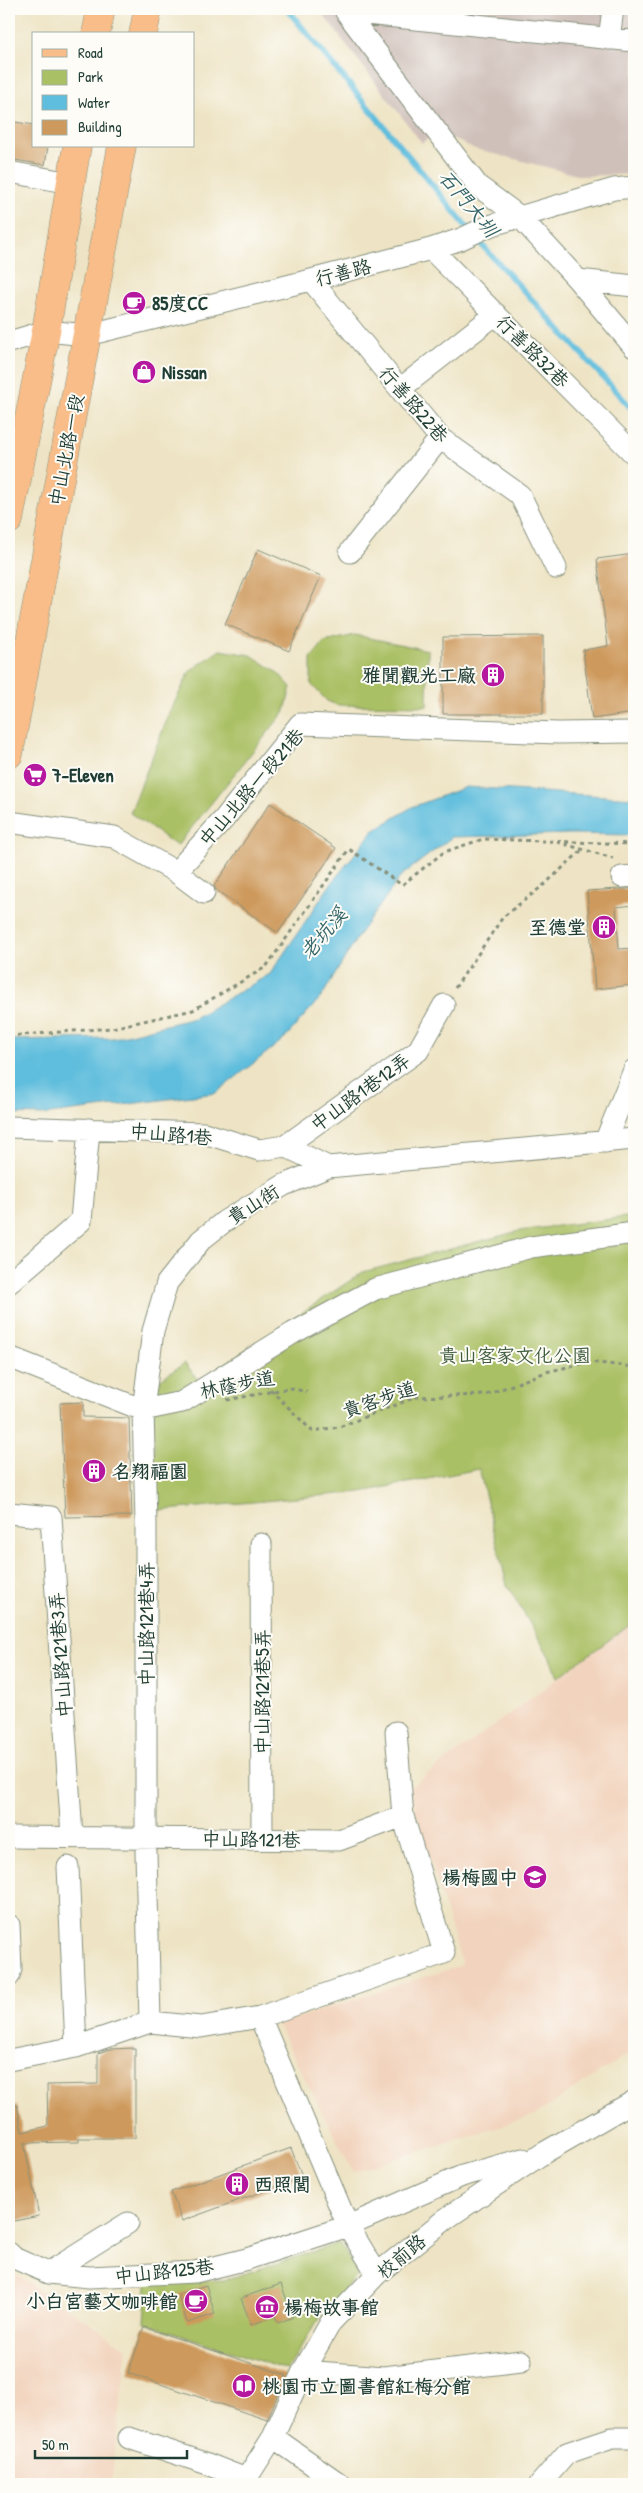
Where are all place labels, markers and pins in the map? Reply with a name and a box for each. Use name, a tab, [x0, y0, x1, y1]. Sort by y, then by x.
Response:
cafe icon: 85度CC	[121, 290, 147, 316]
place label: 85度CC	[152, 290, 208, 316]
shop icon: Nissan	[131, 359, 157, 385]
place label: Nissan	[162, 359, 207, 385]
place label: 雅聞觀光工廠	[362, 662, 476, 688]
building icon: 雅聞觀光工廠	[480, 662, 506, 688]
supermarket icon: 7-Eleven	[22, 762, 48, 788]
place label: 7-Eleven	[51, 762, 114, 788]
place label: 至德堂	[529, 914, 586, 940]
building icon: 至德堂	[591, 914, 617, 940]
building icon: 名翔福園	[81, 1458, 107, 1484]
place label: 名翔福園	[112, 1458, 188, 1484]
place label: 楊梅國中	[442, 1864, 518, 1890]
school or university icon: 楊梅國中	[522, 1864, 548, 1890]
building icon: 西照閭	[224, 2171, 250, 2197]
place label: 西照閭	[254, 2171, 311, 2197]
place label: 小白宮藝文咖啡館	[26, 2288, 178, 2314]
cafe icon: 小白宮藝文咖啡館	[183, 2288, 209, 2314]
museum icon: 楊梅故事館	[254, 2294, 280, 2320]
place label: 楊梅故事館	[284, 2294, 379, 2320]
library icon: 桃園市立圖書館紅梅分館	[231, 2373, 257, 2399]
place label: 桃園市立圖書館紅梅分館	[262, 2373, 471, 2399]

